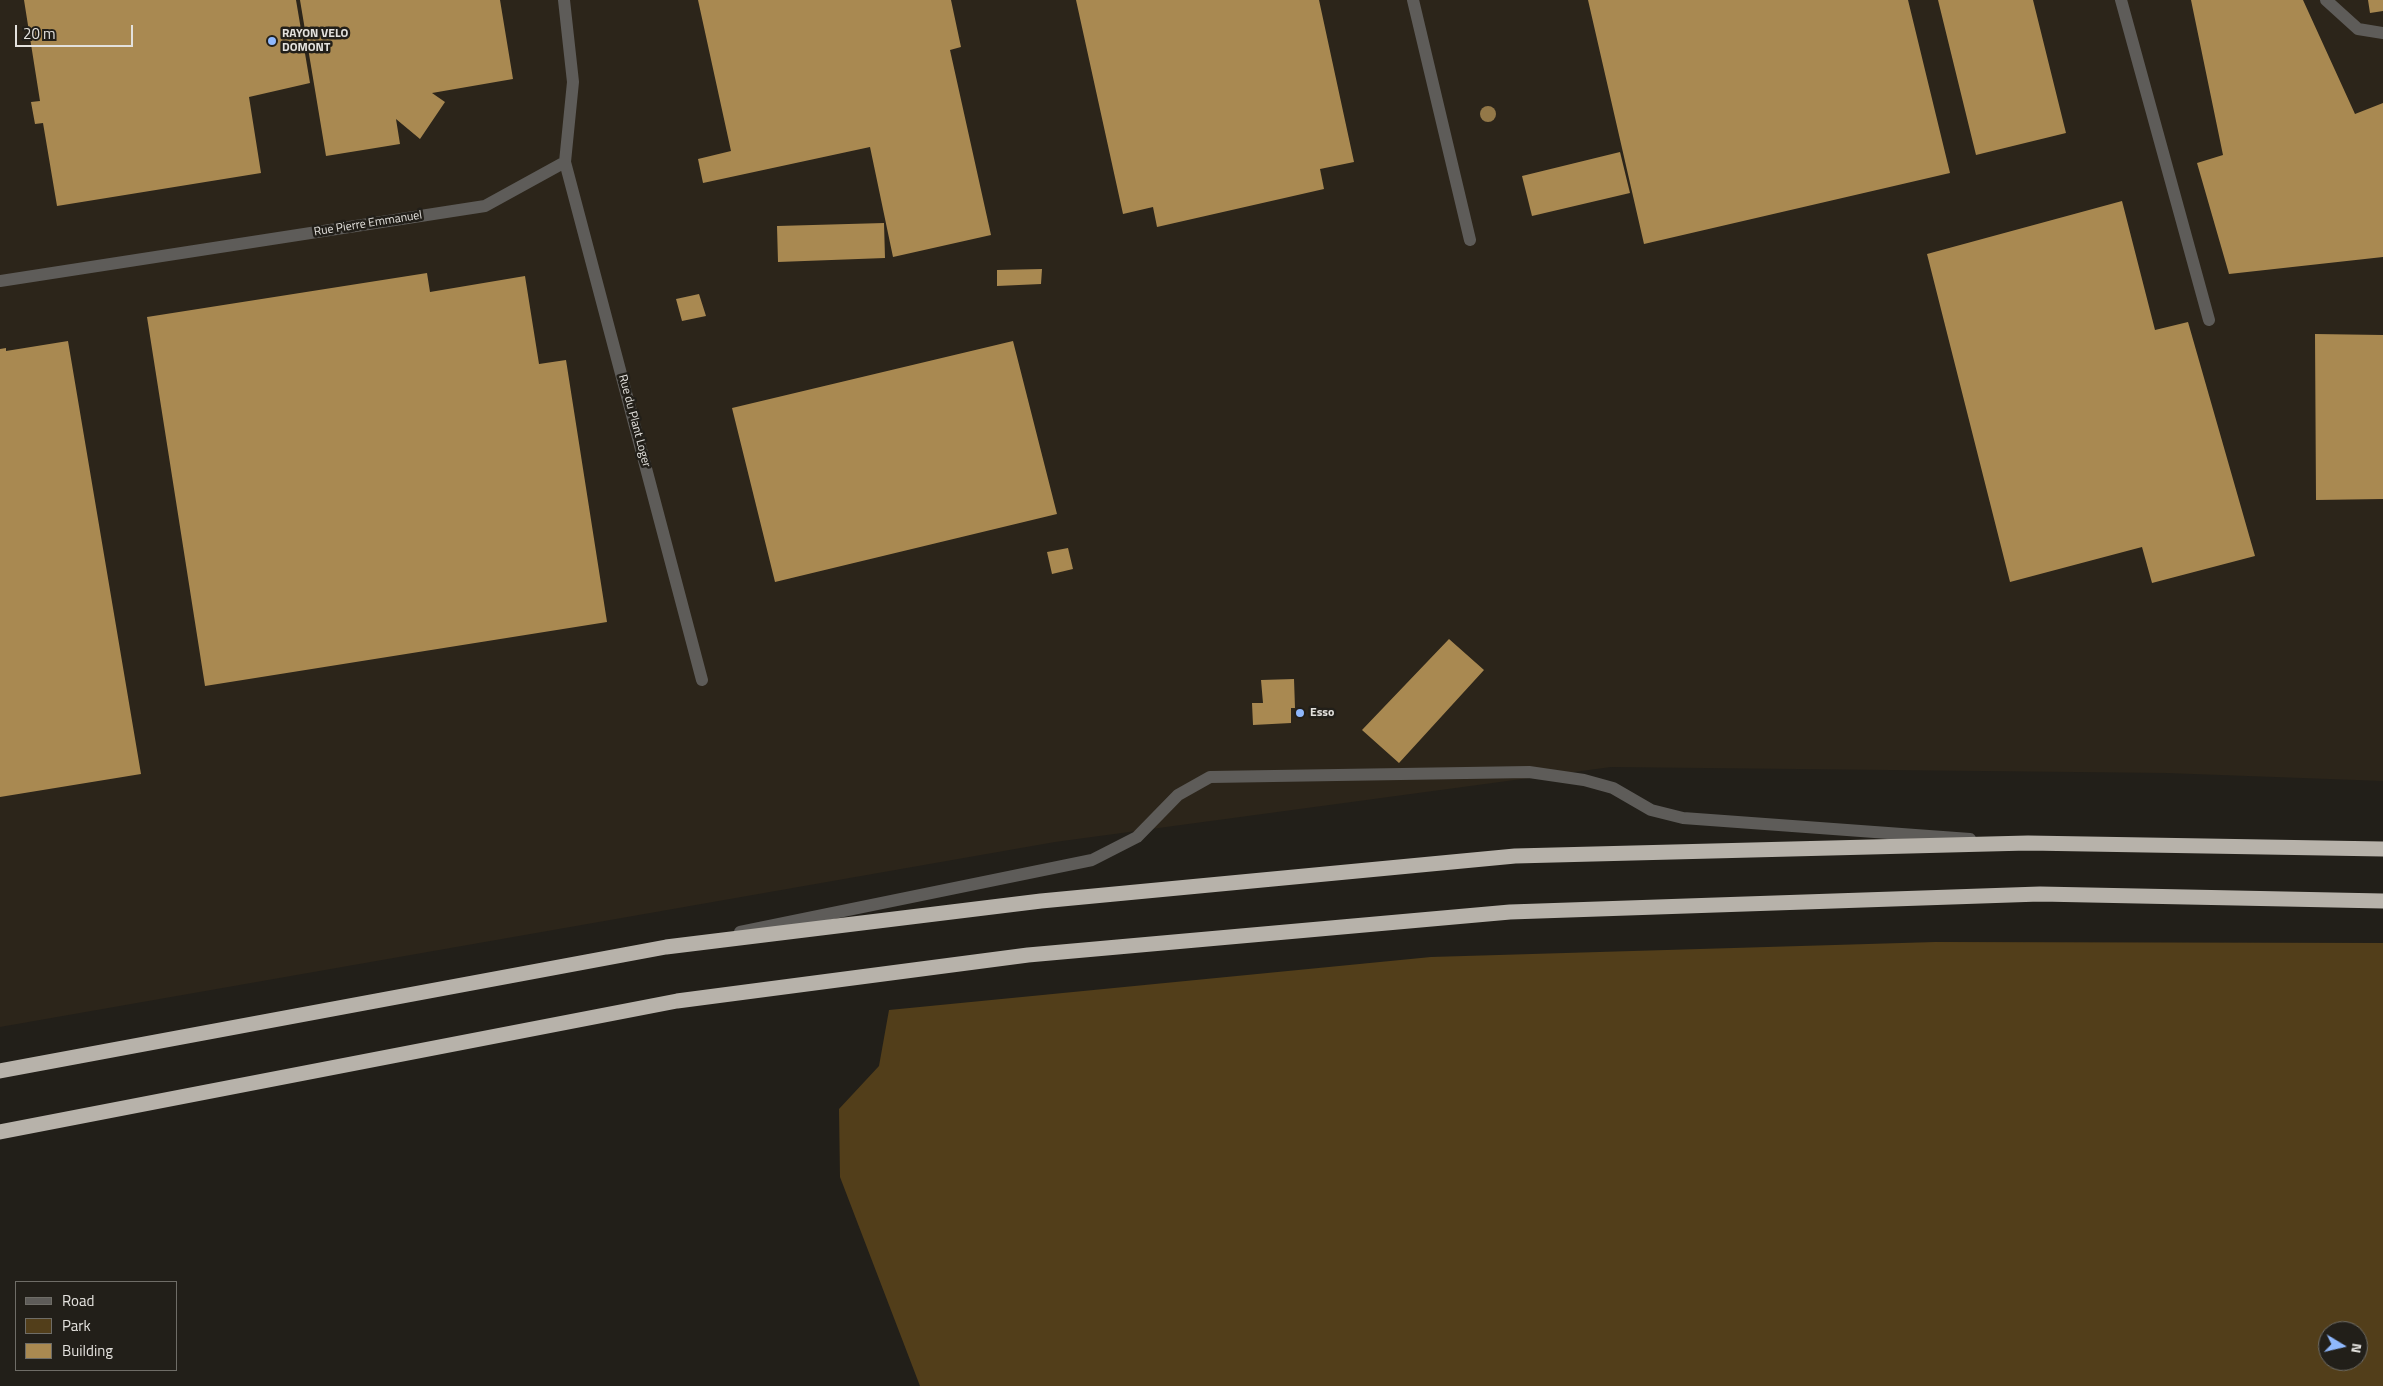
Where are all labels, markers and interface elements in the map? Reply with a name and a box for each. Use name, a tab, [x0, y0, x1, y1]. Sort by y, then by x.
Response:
scale bar	[18, 15, 135, 47]
text: 20 m	[23, 22, 56, 45]
place label: RAYON VELO DOMONT	[282, 27, 348, 55]
marker: RAYON VELO DOMONT	[266, 35, 278, 47]
street label: Rue Pierre Emmanuel	[313, 208, 423, 240]
street label: Rue du Plant Loger	[615, 373, 653, 469]
place label: Esso	[1310, 706, 1334, 720]
marker: Esso	[1294, 707, 1306, 719]
legend	[15, 1281, 178, 1371]
text: Road	[62, 1289, 94, 1312]
text: Park	[62, 1314, 91, 1337]
north arrow	[2318, 1321, 2368, 1371]
text: Building	[62, 1339, 113, 1362]
text: N	[2346, 1342, 2368, 1355]

